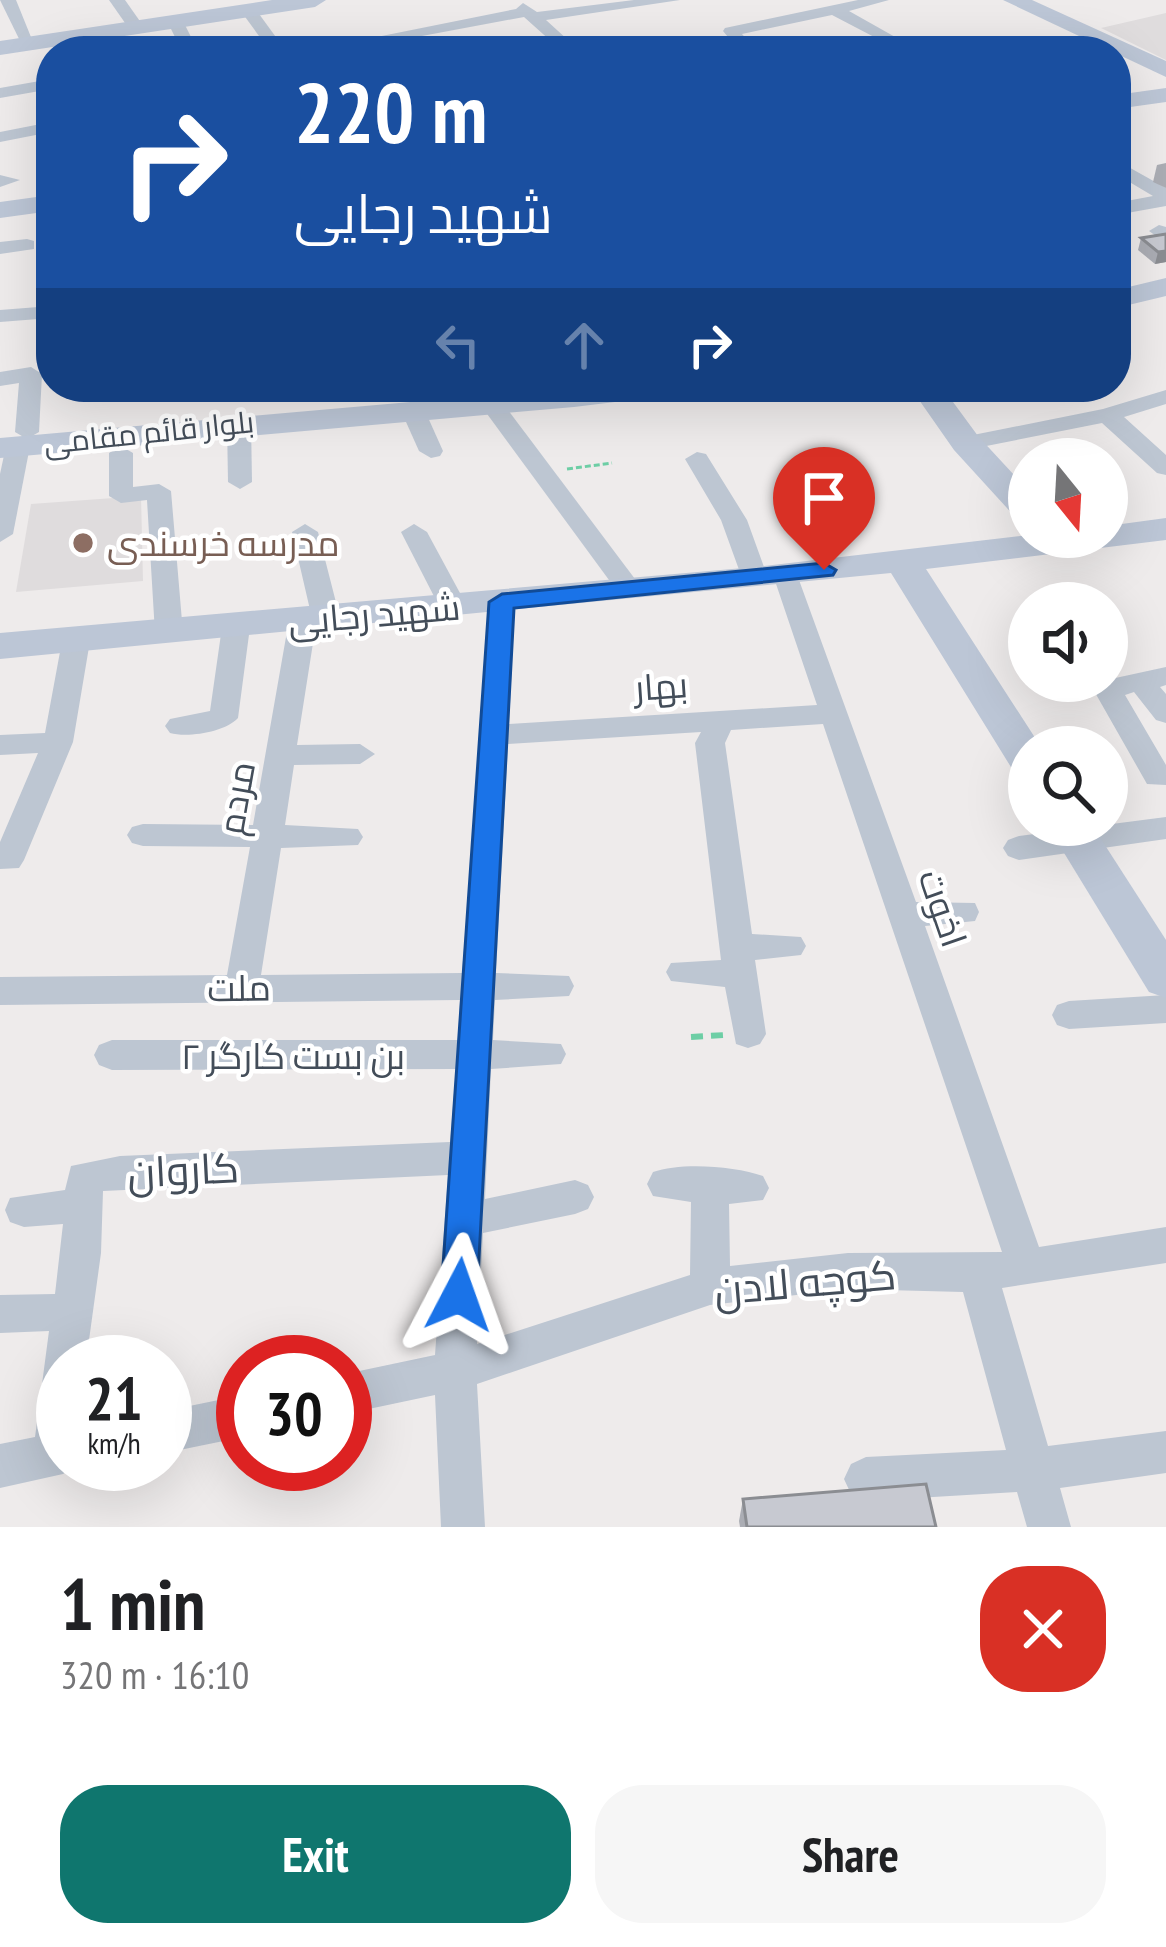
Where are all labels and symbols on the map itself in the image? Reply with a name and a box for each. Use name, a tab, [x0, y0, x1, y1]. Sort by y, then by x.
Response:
street label: بلوار قائم مقامی	[42, 401, 256, 464]
north arrow	[1008, 438, 1128, 558]
pin	[773, 447, 875, 570]
place label: مدرسه خرسندی	[107, 519, 340, 566]
marker: مدرسه خرسندی	[70, 530, 96, 556]
street label: شهید رجایی	[286, 583, 462, 644]
street label: بهار	[631, 660, 689, 711]
street label: مردم	[206, 757, 267, 839]
street label: اخوت	[908, 863, 979, 953]
street label: ملت	[207, 963, 271, 1012]
street label: بن بست کارگر ۲	[181, 1032, 405, 1079]
street label: کاروان	[126, 1139, 240, 1200]
position arrow	[396, 1232, 522, 1358]
street label: کوچه لادن	[712, 1246, 898, 1318]
speed limit sign: 30	[216, 1335, 372, 1491]

